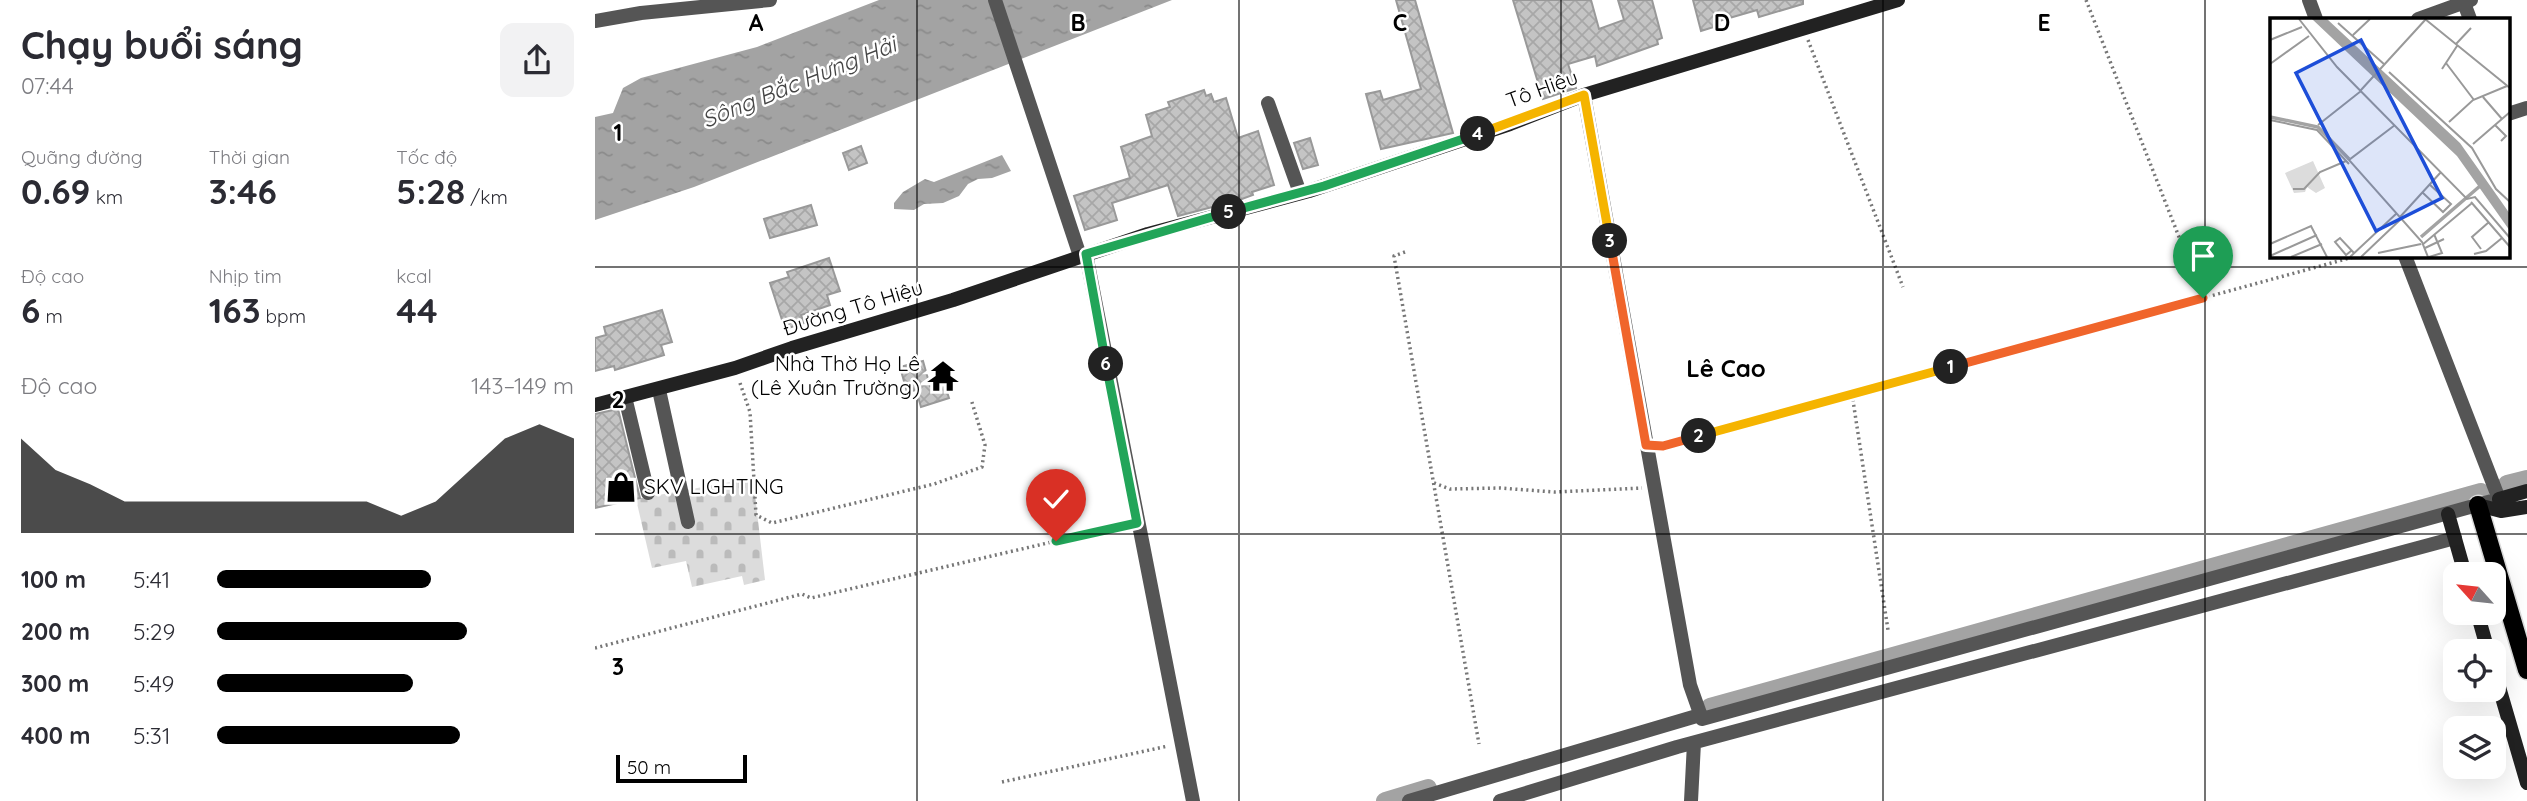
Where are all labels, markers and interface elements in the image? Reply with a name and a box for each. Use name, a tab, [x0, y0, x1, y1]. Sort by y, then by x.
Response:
text: A	[749, 8, 764, 37]
text: B	[1070, 8, 1086, 37]
text: C	[1393, 8, 1407, 37]
text: D	[1714, 8, 1730, 37]
text: E	[2037, 8, 2051, 37]
inset map	[2270, 18, 2509, 257]
text: Chạy buổi sáng	[21, 21, 303, 69]
button: share	[500, 23, 574, 97]
water label: Sông Bắc Hưng Hải	[697, 28, 903, 134]
street label: Tô Hiệu	[1502, 63, 1581, 113]
text: 07:44	[21, 71, 74, 100]
pin: 4	[1461, 116, 1495, 152]
text: 1	[614, 118, 622, 147]
text: 4	[1472, 121, 1483, 145]
text: Quãng đường	[21, 145, 143, 169]
text: Thời gian	[209, 145, 290, 169]
text: Tốc độ	[396, 145, 457, 169]
text: 0.69	[21, 169, 90, 213]
text: 3:46	[209, 169, 277, 213]
text: 5:28	[396, 169, 465, 213]
text: km	[90, 185, 123, 209]
text: /km	[465, 185, 508, 209]
pin: 5	[1211, 194, 1247, 230]
text: 5	[1223, 199, 1234, 223]
pin: 3	[1593, 224, 1627, 258]
pin	[2173, 226, 2233, 298]
text: 3	[1604, 228, 1615, 252]
icon: arrive	[2184, 237, 2222, 275]
text: Độ cao	[21, 264, 84, 288]
text: Nhịp tim	[209, 264, 282, 288]
text: kcal	[396, 264, 432, 288]
street label: Đường Tô Hiệu	[779, 273, 926, 341]
text: 6	[21, 288, 40, 332]
text: 163	[209, 288, 260, 332]
text: 44	[396, 288, 438, 332]
text: m	[40, 304, 63, 328]
text: bpm	[260, 304, 306, 328]
pin: 6	[1089, 346, 1123, 382]
place label: Nhà Thờ Họ Lê (Lê Xuân Trường)	[751, 350, 920, 400]
pin: 1	[1933, 350, 1969, 384]
text: 6	[1100, 351, 1111, 375]
district label: Lê Cao	[1686, 353, 1766, 383]
text: 1	[1947, 354, 1954, 378]
temple icon: Nhà Thờ Họ Lê (Lê Xuân Trường)	[926, 359, 960, 393]
text: Độ cao	[21, 371, 97, 400]
text: 143–149 m	[471, 371, 574, 400]
text: 2	[611, 385, 625, 414]
pin: 2	[1681, 418, 1717, 453]
text: 2	[1693, 423, 1704, 447]
pin	[1026, 469, 1086, 541]
shop icon: SKV LIGHTING	[604, 470, 638, 504]
place label: SKV LIGHTING	[644, 473, 784, 499]
icon: check	[1037, 480, 1075, 518]
north arrow	[2443, 562, 2506, 625]
map controls	[2443, 562, 2506, 779]
text: 100 m	[21, 565, 86, 594]
text: 5:41	[133, 565, 170, 594]
text: 200 m	[21, 617, 90, 646]
text: 5:29	[133, 617, 175, 646]
button: locate	[2443, 639, 2506, 702]
text: 3	[612, 652, 624, 681]
text: 300 m	[21, 669, 89, 698]
text: 5:49	[133, 669, 174, 698]
button: layers	[2443, 716, 2506, 779]
text: 400 m	[21, 721, 90, 750]
text: 5:31	[133, 721, 170, 750]
scale bar	[616, 752, 747, 784]
text: 50 m	[627, 755, 671, 779]

